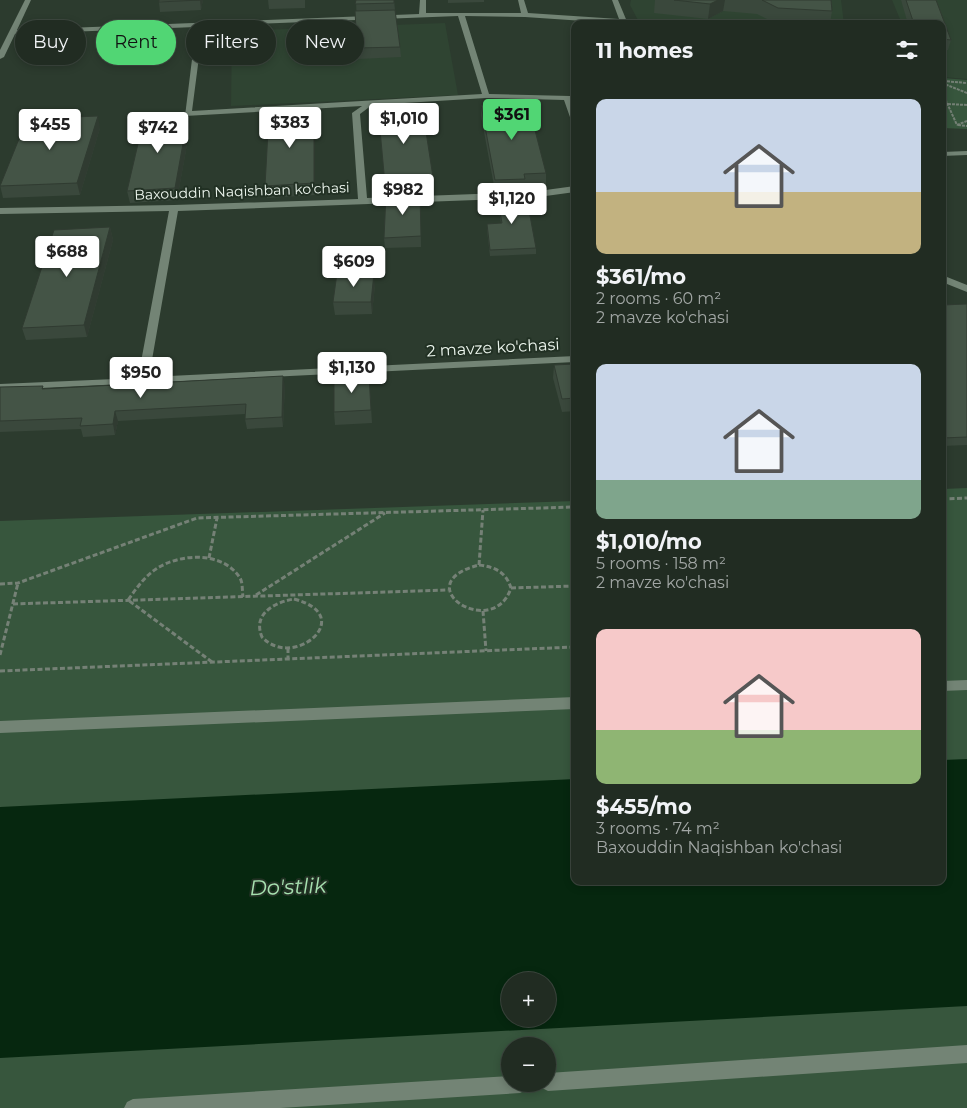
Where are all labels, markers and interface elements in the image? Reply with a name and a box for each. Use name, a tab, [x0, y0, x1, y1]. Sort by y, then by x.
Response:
chip: Buy	[15, 20, 86, 65]
chip: Rent	[96, 20, 176, 65]
chip: Filters	[186, 20, 276, 65]
chip: New	[286, 20, 364, 65]
icon: filters	[893, 36, 921, 64]
text: 11 homes	[596, 38, 693, 63]
pin: $361	[482, 98, 542, 141]
pin: $1,010	[363, 102, 445, 145]
text: $361	[494, 105, 530, 124]
pin: $383	[260, 106, 320, 149]
pin: $455	[20, 108, 80, 151]
text: $1,010	[380, 109, 428, 128]
pin: $742	[128, 112, 188, 154]
text: $383	[270, 113, 310, 132]
text: $455	[30, 115, 70, 134]
text: $742	[138, 118, 178, 137]
icon: home	[714, 131, 804, 221]
pin: $982	[373, 174, 433, 216]
street label: Baxouddin Naqishban ko'chasi	[134, 178, 350, 204]
text: $982	[383, 180, 423, 199]
pin: $1,120	[471, 182, 553, 225]
text: $1,120	[489, 189, 535, 208]
pin: $688	[37, 236, 97, 278]
text: $688	[46, 242, 88, 261]
pin: $609	[324, 246, 384, 288]
text: $609	[333, 252, 375, 271]
text: $361/mo	[596, 264, 686, 289]
text: 2 rooms · 60 m²	[596, 289, 721, 308]
text: 2 mavze ko'chasi	[596, 308, 729, 327]
street label: 2 mavze ko'chasi	[426, 335, 560, 360]
pin: $1,130	[311, 352, 393, 394]
pin: $950	[111, 356, 171, 399]
text: $1,130	[329, 358, 375, 377]
text: $950	[121, 363, 161, 382]
icon: home	[714, 396, 804, 486]
text: $1,010/mo	[596, 529, 702, 554]
text: 5 rooms · 158 m²	[596, 554, 726, 573]
text: 2 mavze ko'chasi	[596, 573, 729, 592]
icon: home	[714, 661, 804, 751]
text: $455/mo	[596, 794, 692, 819]
text: 3 rooms · 74 m²	[596, 819, 720, 838]
text: Baxouddin Naqishban ko'chasi	[596, 838, 842, 857]
water label: Do'stlik	[249, 873, 328, 900]
map controls	[501, 972, 556, 1092]
button: +	[501, 972, 556, 1027]
button: −	[501, 1037, 556, 1092]

